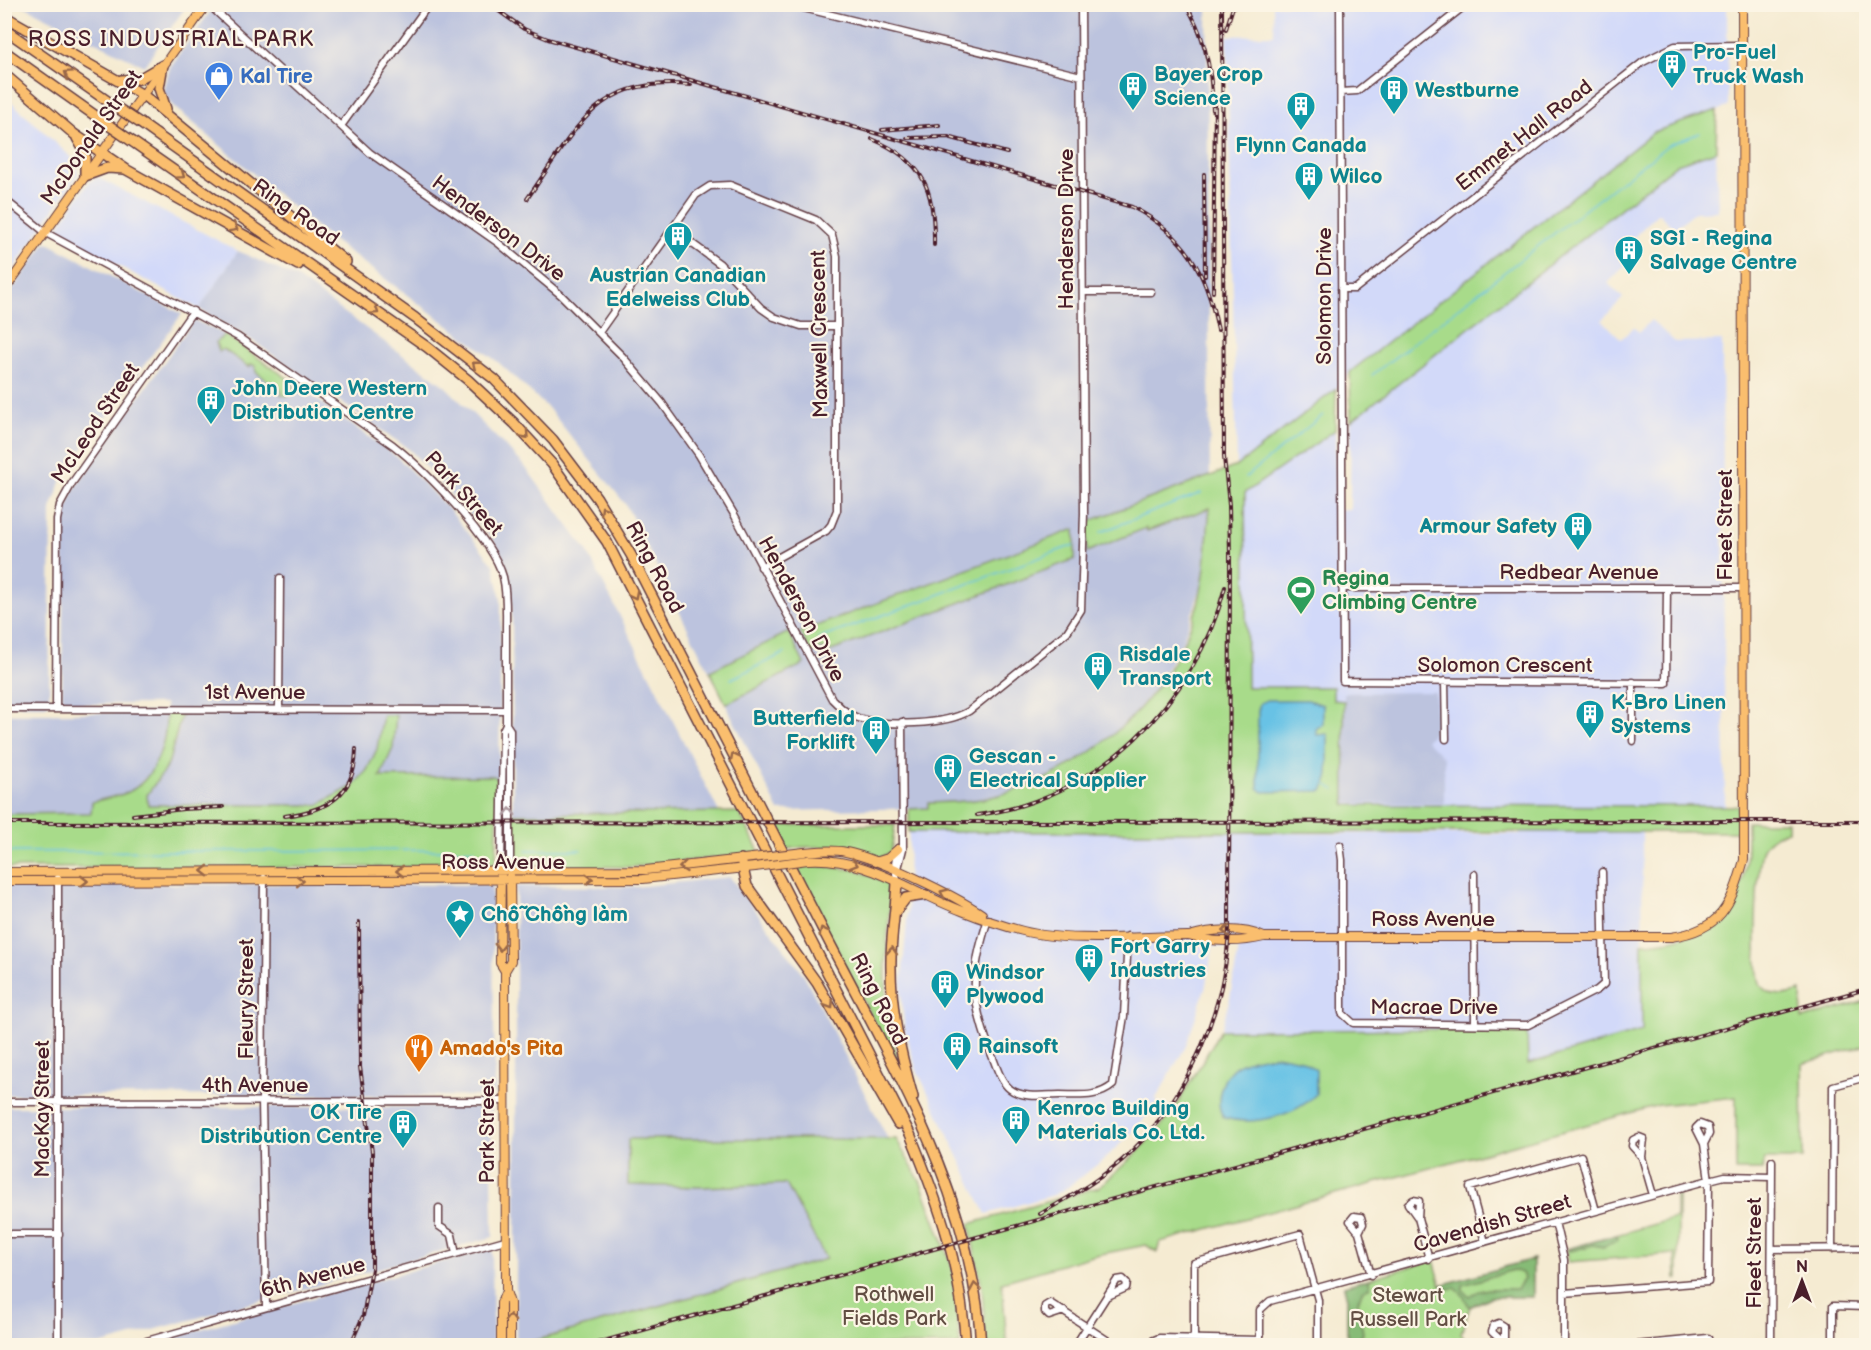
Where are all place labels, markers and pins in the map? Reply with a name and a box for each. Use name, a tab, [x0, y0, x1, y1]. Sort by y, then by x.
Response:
place label: Pro-Fuel Truck Wash	[1693, 40, 1804, 89]
building icon: Pro-Fuel Truck Wash	[1656, 48, 1688, 90]
shop icon: Kal Tire	[203, 60, 235, 102]
place label: Bayer Crop Science	[1154, 62, 1263, 111]
place label: Kal Tire	[240, 64, 313, 89]
building icon: Bayer Crop Science	[1117, 70, 1149, 112]
building icon: Westburne	[1378, 74, 1410, 116]
place label: Westburne	[1415, 78, 1519, 103]
building icon: Flynn Canada	[1285, 90, 1317, 132]
place label: Flynn Canada	[1235, 133, 1367, 158]
building icon: Wilco	[1293, 160, 1325, 202]
place label: Wilco	[1330, 164, 1383, 189]
building icon: Austrian Canadian Edelweiss Club	[662, 220, 694, 262]
place label: SGI - Regina Salvage Centre	[1650, 226, 1797, 275]
building icon: SGI - Regina Salvage Centre	[1613, 234, 1645, 276]
place label: Austrian Canadian Edelweiss Club	[589, 263, 766, 312]
place label: John Deere Western Distribution Centre	[232, 376, 427, 425]
building icon: John Deere Western Distribution Centre	[195, 384, 227, 426]
building icon: Armour Safety	[1562, 510, 1594, 552]
place label: Armour Safety	[1419, 514, 1557, 539]
place label: Regina Climbing Centre	[1322, 566, 1477, 615]
sports icon: Regina Climbing Centre	[1285, 574, 1317, 616]
place label: Risdale Transport	[1119, 642, 1211, 691]
building icon: Risdale Transport	[1082, 650, 1114, 692]
place label: K-Bro Linen Systems	[1611, 690, 1726, 739]
building icon: K-Bro Linen Systems	[1574, 698, 1606, 740]
place label: Butterfield Forklift	[753, 706, 855, 755]
building icon: Butterfield Forklift	[860, 714, 892, 756]
place label: Gescan - Electrical Supplier	[969, 744, 1147, 793]
building icon: Gescan - Electrical Supplier	[932, 752, 964, 794]
place icon: Chỗ Chồng làm	[444, 898, 476, 940]
place label: Chỗ Chồng làm	[481, 902, 628, 927]
place label: Fort Garry Industries	[1110, 934, 1210, 983]
building icon: Fort Garry Industries	[1073, 942, 1105, 984]
place label: Windsor Plywood	[966, 960, 1045, 1009]
building icon: Windsor Plywood	[929, 968, 961, 1010]
building icon: Rainsoft	[941, 1030, 973, 1072]
restaurant icon: Amado's Pita	[403, 1032, 435, 1074]
place label: Rainsoft	[978, 1034, 1058, 1059]
place label: Amado's Pita	[439, 1036, 563, 1061]
place label: Kenroc Building Materials Co. Ltd.	[1037, 1096, 1205, 1145]
place label: OK Tire Distribution Centre	[200, 1100, 382, 1149]
building icon: Kenroc Building Materials Co. Ltd.	[1000, 1104, 1032, 1146]
building icon: OK Tire Distribution Centre	[387, 1108, 419, 1150]

